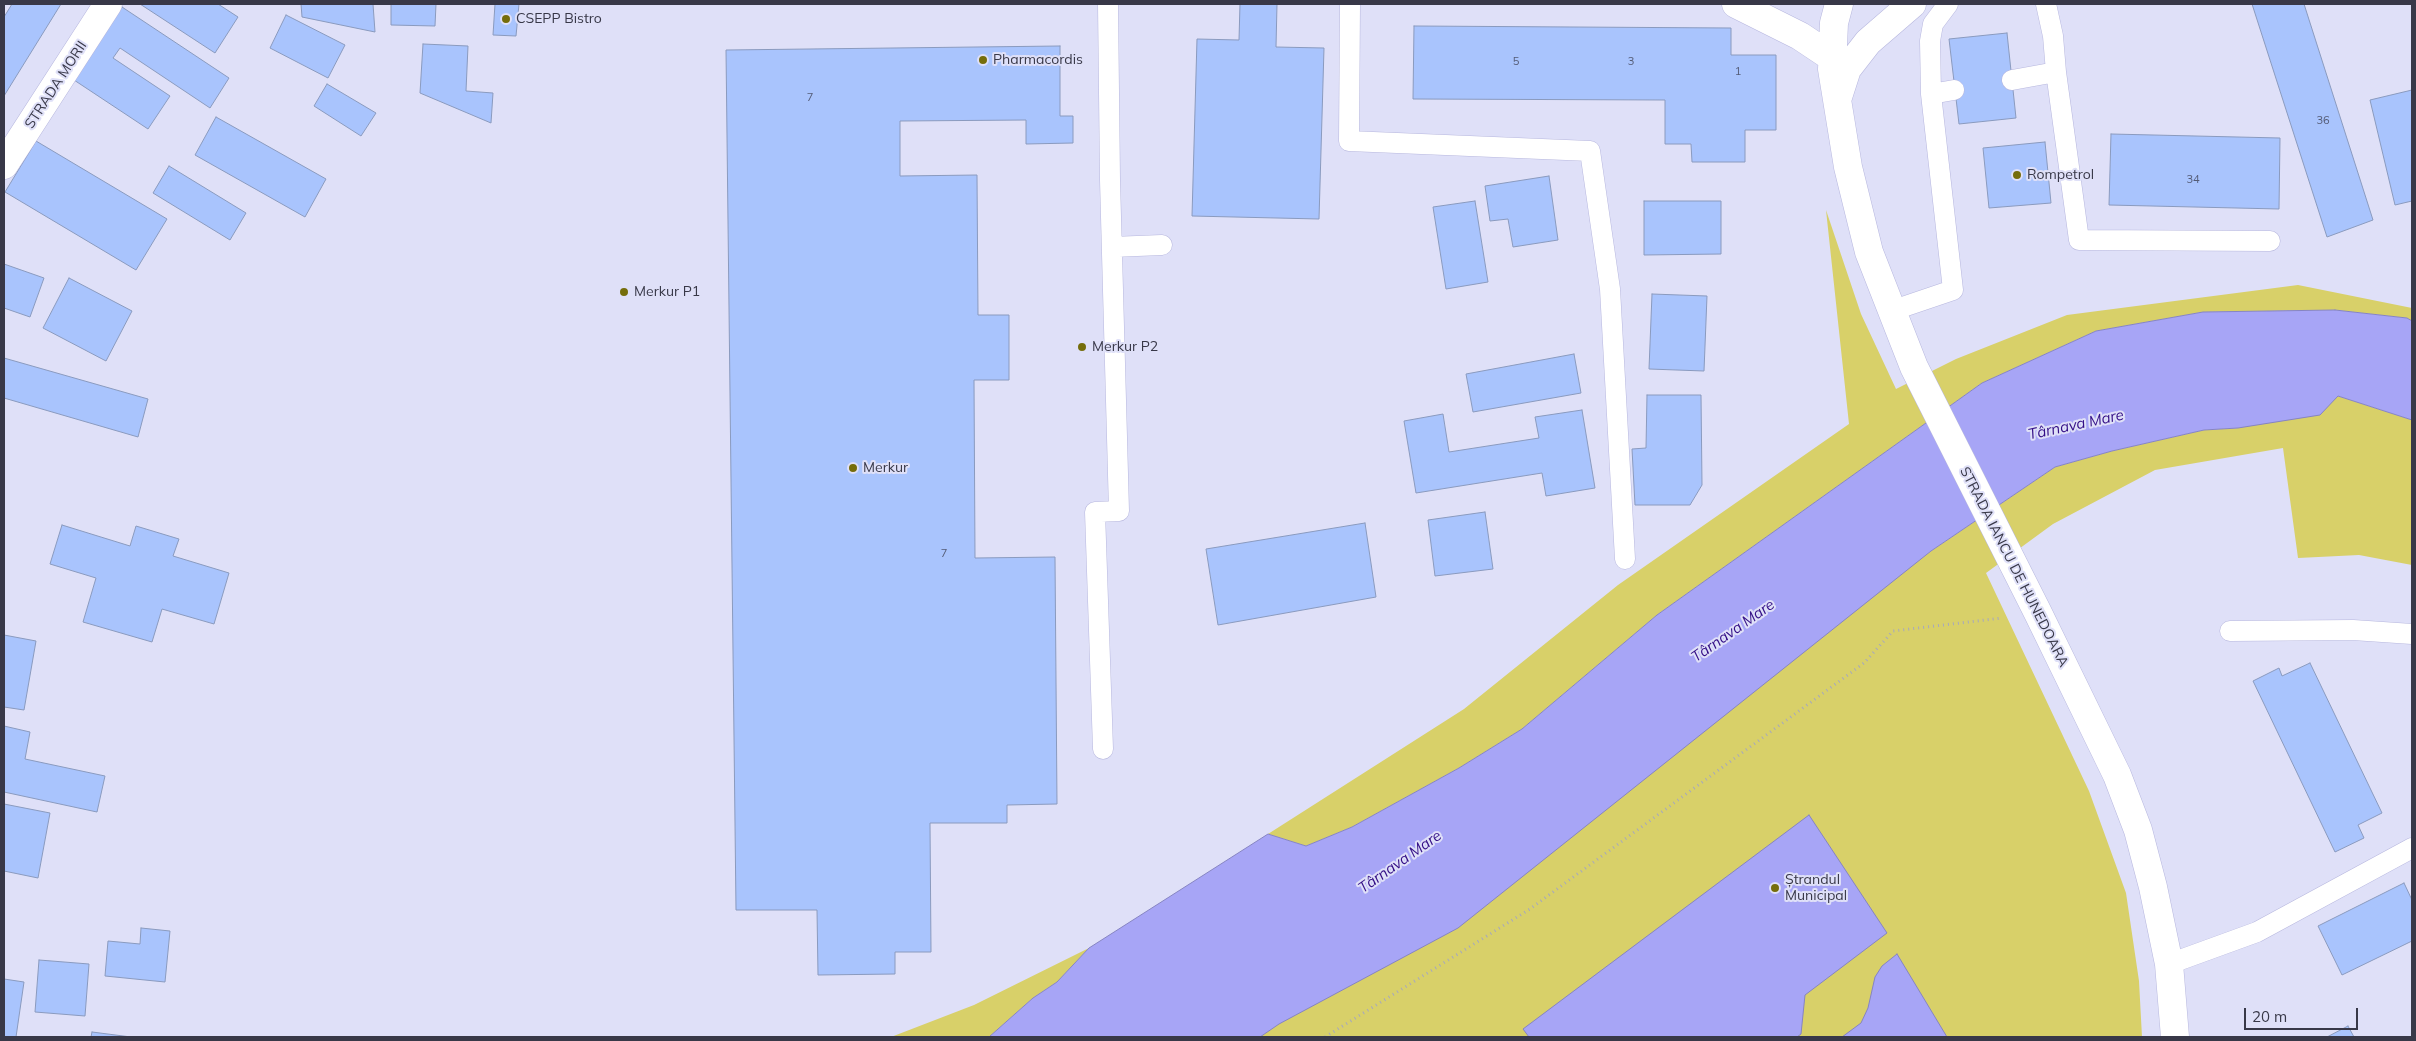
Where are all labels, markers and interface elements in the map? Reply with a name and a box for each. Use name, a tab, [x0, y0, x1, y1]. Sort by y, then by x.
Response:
place label: CSEPP Bistro	[516, 11, 602, 27]
marker: CSEPP Bistro	[500, 13, 512, 25]
street label: STRADA MORII	[22, 38, 90, 132]
place label: Pharmacordis	[993, 52, 1083, 68]
marker: Pharmacordis	[977, 54, 989, 66]
house number: 5	[1513, 55, 1519, 69]
house number: 3	[1628, 55, 1634, 69]
house number: 1	[1735, 65, 1741, 79]
house number: 7	[807, 91, 813, 105]
house number: 36	[2316, 114, 2330, 128]
place label: Rompetrol	[2027, 167, 2094, 183]
marker: Rompetrol	[2011, 169, 2023, 181]
house number: 34	[2186, 173, 2200, 187]
place label: Merkur P1	[634, 284, 700, 300]
marker: Merkur P1	[618, 286, 630, 298]
place label: Merkur P2	[1092, 339, 1158, 355]
marker: Merkur P2	[1076, 341, 1088, 353]
water label: Târnava Mare	[2027, 406, 2125, 444]
place label: Merkur	[863, 460, 908, 476]
marker: Merkur	[847, 462, 859, 474]
street label: STRADA IANCU DE HUNEDOARA	[1956, 464, 2072, 670]
house number: 7	[941, 547, 947, 561]
water label: Târnava Mare	[1688, 596, 1778, 666]
water label: Târnava Mare	[1355, 827, 1445, 897]
place label: Ștrandul Municipal	[1785, 872, 1847, 904]
marker: Ștrandul Municipal	[1769, 882, 1781, 894]
scale bar	[2246, 998, 2360, 1030]
text: 20 m	[2252, 1007, 2287, 1026]

